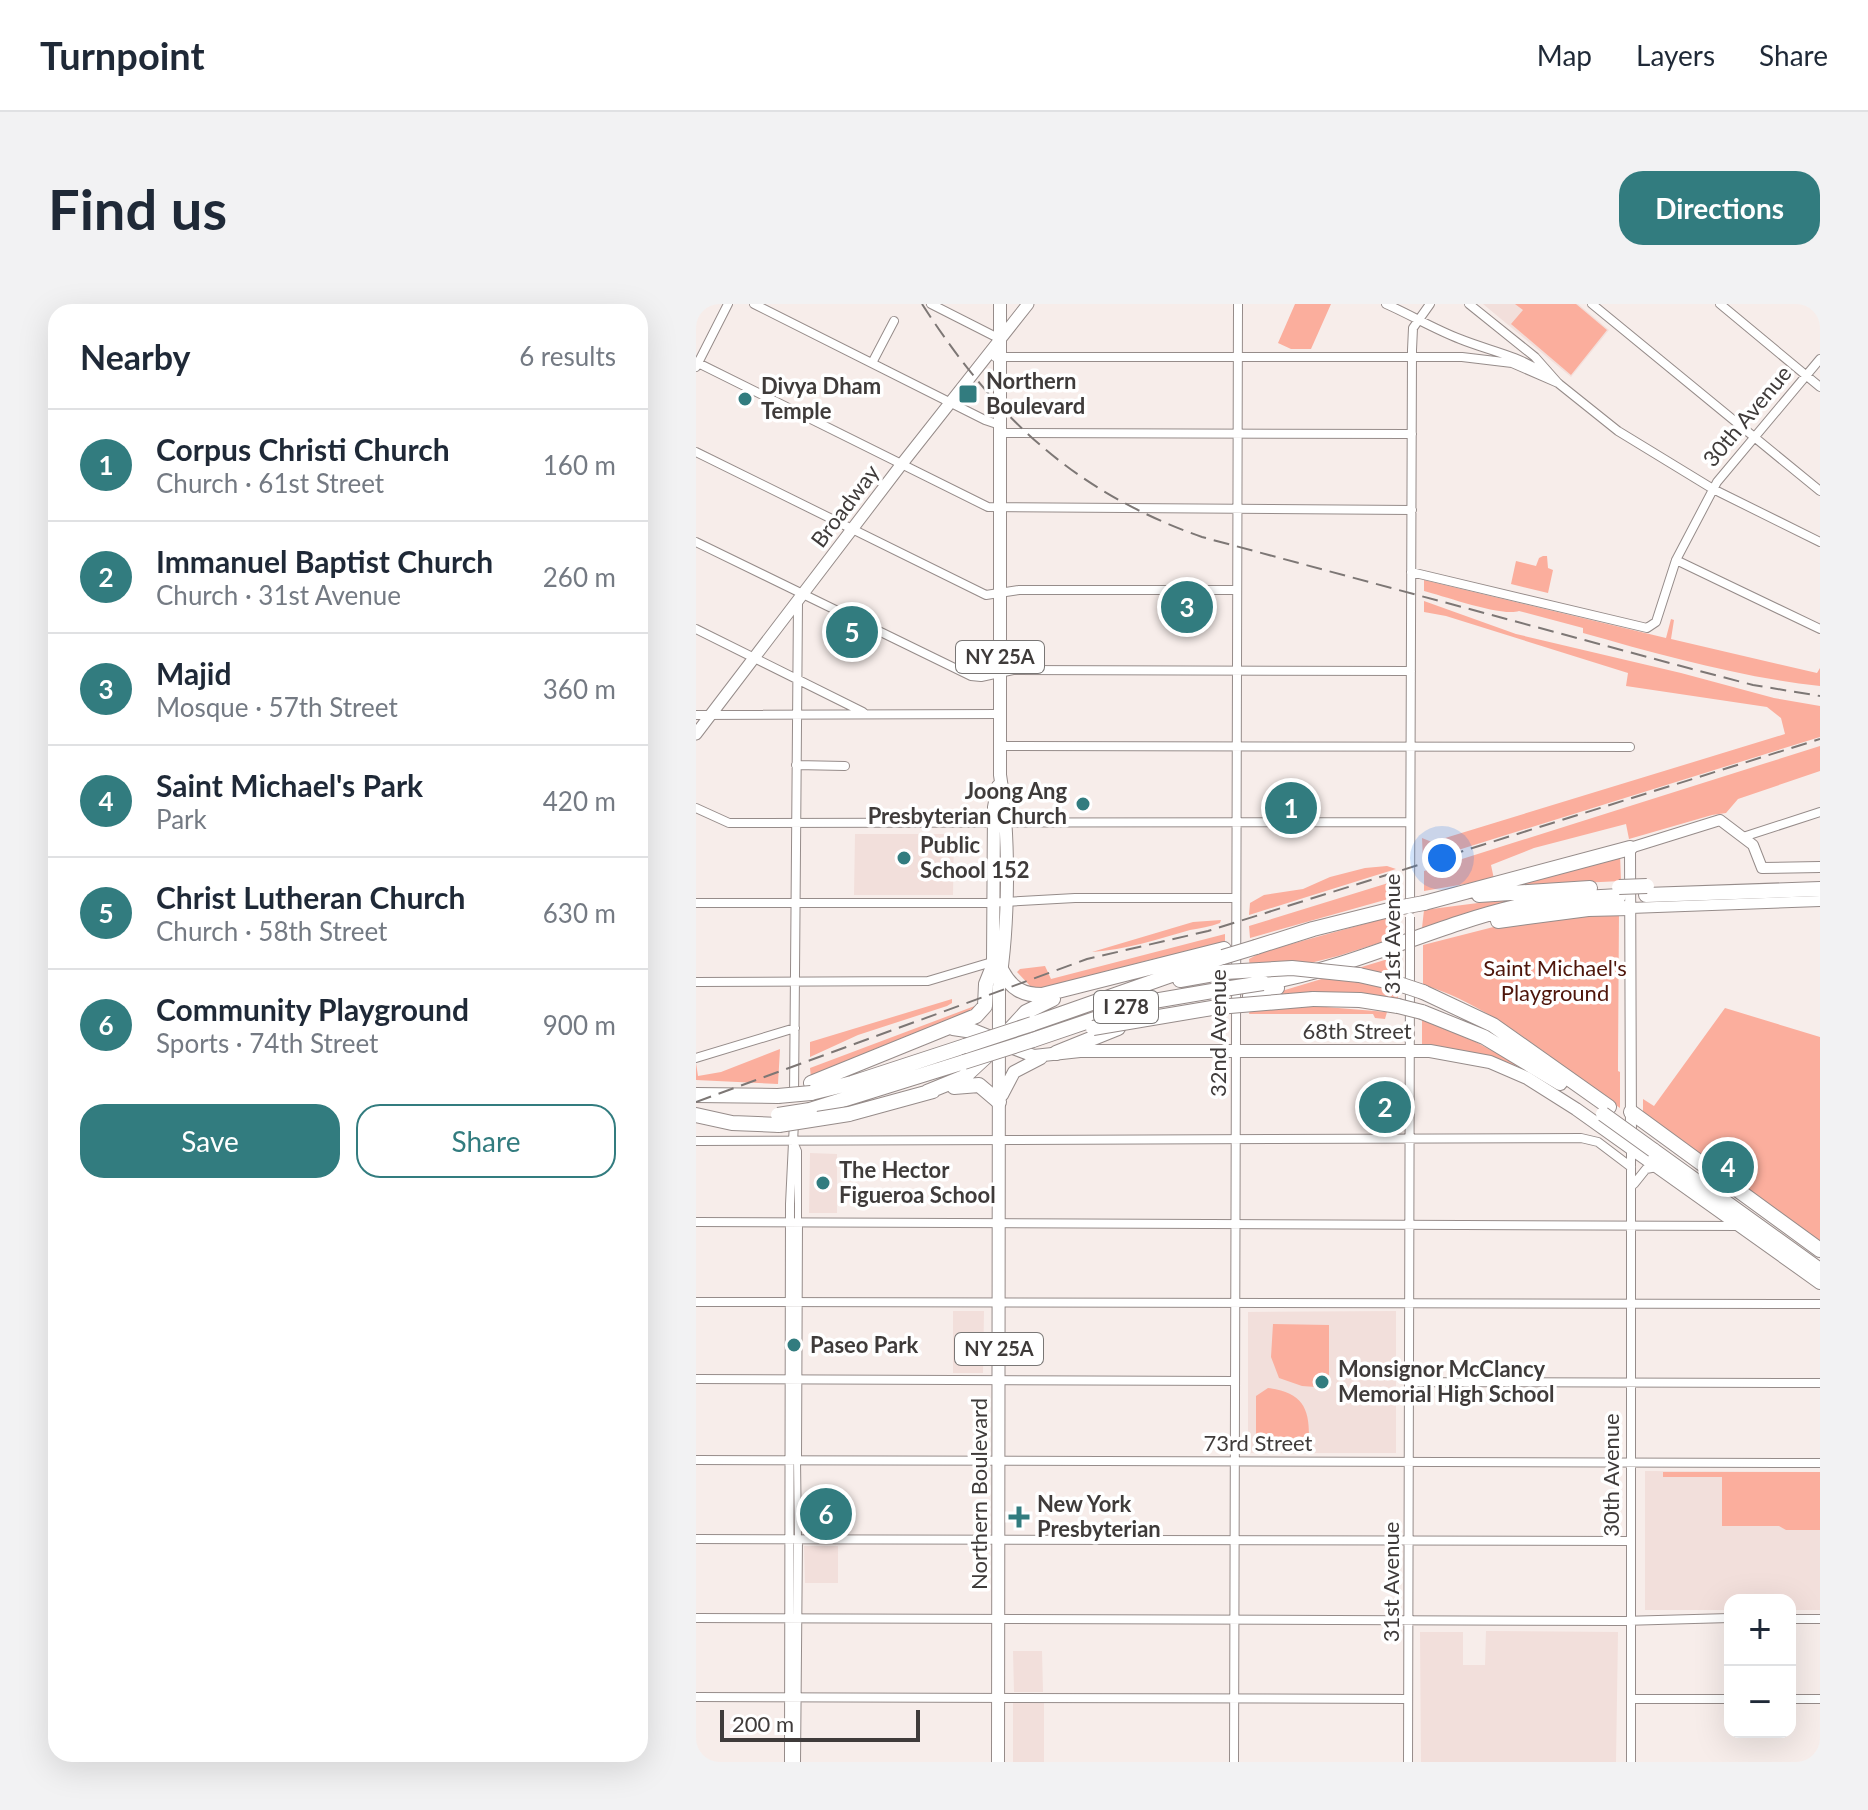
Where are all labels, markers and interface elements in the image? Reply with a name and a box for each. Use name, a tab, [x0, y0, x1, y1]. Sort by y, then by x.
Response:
text: Turnpoint	[40, 32, 205, 78]
text: Map	[1537, 38, 1592, 72]
text: Layers	[1636, 38, 1715, 72]
text: Share	[1759, 38, 1828, 72]
button: Directions	[1619, 171, 1820, 245]
text: Find us	[48, 175, 227, 242]
text: Nearby	[80, 336, 191, 377]
text: 6 results	[519, 340, 616, 372]
street label: 30th Avenue	[1697, 360, 1797, 472]
place label: Northern Boulevard	[986, 367, 1085, 419]
place label: Divya Dham Temple	[761, 372, 881, 424]
marker: Northern Boulevard	[957, 383, 979, 405]
marker: Divya Dham Temple	[736, 390, 754, 408]
text: Corpus Christi Church	[156, 431, 450, 467]
text: 1	[98, 449, 114, 481]
text: 160 m	[543, 449, 616, 481]
street label: Broadway	[805, 459, 885, 552]
text: Church · 61st Street	[156, 467, 384, 499]
text: Immanuel Baptist Church	[156, 543, 493, 579]
text: 2	[98, 561, 114, 593]
text: 260 m	[543, 561, 616, 593]
pin: 3	[1161, 577, 1213, 637]
text: Church · 31st Avenue	[156, 579, 401, 611]
pin: 5	[826, 602, 878, 662]
road number: NY 25A	[956, 641, 1044, 673]
text: Majid	[156, 655, 231, 691]
text: 3	[98, 673, 114, 705]
text: 360 m	[543, 673, 616, 705]
text: Mosque · 57th Street	[156, 691, 398, 723]
text: Saint Michael's Park	[156, 767, 423, 803]
place label: Joong Ang Presbyterian Church	[868, 777, 1067, 829]
pin: 1	[1265, 778, 1317, 838]
text: 4	[98, 785, 114, 817]
text: 420 m	[543, 785, 616, 817]
marker: Joong Ang Presbyterian Church	[1074, 795, 1092, 813]
text: Park	[156, 803, 207, 835]
place label: Public School 152	[920, 831, 1029, 883]
your location	[1422, 838, 1462, 878]
marker: Public School 152	[895, 849, 913, 867]
street label: 31st Avenue	[1378, 874, 1405, 994]
text: Christ Lutheran Church	[156, 879, 465, 915]
text: 5	[98, 897, 114, 929]
text: 630 m	[543, 897, 616, 929]
text: Church · 58th Street	[156, 915, 387, 947]
park label: Saint Michael's Playground	[1483, 954, 1627, 1006]
street label: 32nd Avenue	[1204, 969, 1231, 1097]
text: Community Playground	[156, 991, 469, 1027]
road number: I 278	[1094, 991, 1158, 1023]
text: 6	[98, 1009, 114, 1041]
text: 900 m	[543, 1009, 616, 1041]
street label: 68th Street	[1302, 1017, 1412, 1044]
text: Sports · 74th Street	[156, 1027, 378, 1059]
pin: 2	[1359, 1077, 1411, 1137]
button: Save	[80, 1104, 340, 1178]
button: Share	[356, 1104, 616, 1178]
pin: 4	[1702, 1137, 1754, 1197]
place label: The Hector Figueroa School	[839, 1156, 996, 1208]
marker: The Hector Figueroa School	[814, 1174, 832, 1192]
place label: Paseo Park	[810, 1331, 918, 1358]
road number: NY 25A	[955, 1333, 1043, 1365]
marker: Paseo Park	[785, 1336, 803, 1354]
place label: Monsignor McClancy Memorial High School	[1338, 1355, 1555, 1407]
marker: Monsignor McClancy Memorial High School	[1313, 1373, 1331, 1391]
street label: Northern Boulevard	[965, 1398, 992, 1590]
street label: 30th Avenue	[1597, 1413, 1624, 1537]
street label: 73rd Street	[1204, 1429, 1313, 1456]
pin: 6	[800, 1484, 852, 1544]
place label: New York Presbyterian	[1037, 1490, 1161, 1542]
marker: New York Presbyterian	[1008, 1506, 1030, 1528]
street label: 31st Avenue	[1377, 1522, 1404, 1642]
map controls	[1724, 1594, 1796, 1738]
button: +	[1724, 1594, 1796, 1666]
button: −	[1724, 1666, 1796, 1738]
scale bar	[720, 1706, 920, 1742]
text: 200 m	[732, 1710, 794, 1737]

